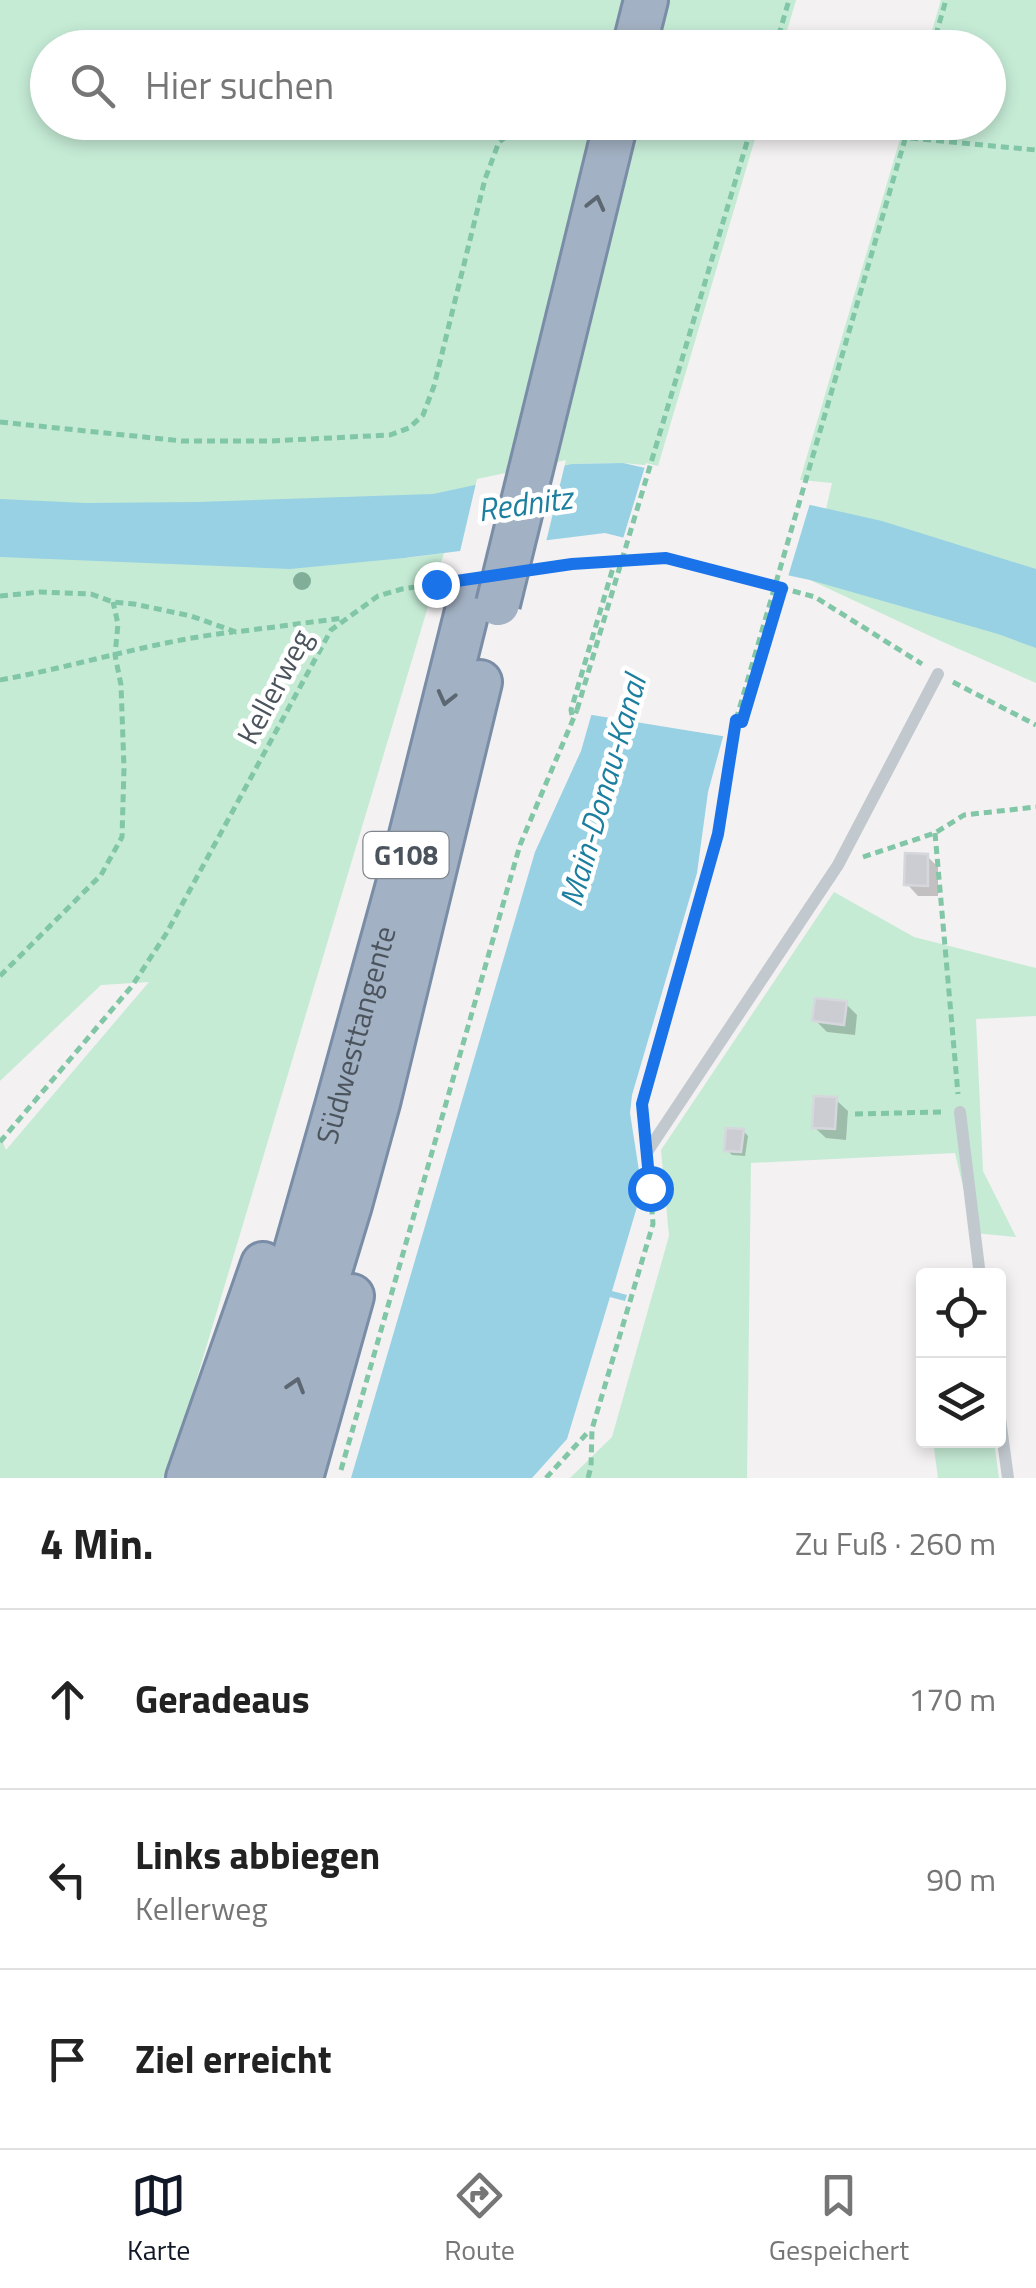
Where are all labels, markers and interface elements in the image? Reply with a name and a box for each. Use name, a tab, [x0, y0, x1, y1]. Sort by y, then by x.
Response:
search box	[30, 30, 1006, 140]
text: Hier suchen	[145, 56, 334, 114]
icon: search	[65, 58, 120, 113]
one-way arrow	[584, 195, 605, 212]
water label: Rednitz	[475, 472, 578, 533]
route end	[414, 562, 460, 608]
street label: Kellerweg	[225, 621, 324, 752]
water label: Main-Donau-Kanal	[546, 666, 659, 912]
one-way arrow	[437, 689, 458, 706]
road number: G108	[364, 832, 448, 878]
street label: Südwesttangente	[303, 921, 408, 1149]
route start	[628, 1166, 674, 1212]
map controls	[916, 1268, 1006, 1448]
button: locate	[916, 1268, 1006, 1358]
button: layers	[916, 1358, 1006, 1448]
one-way arrow	[284, 1377, 304, 1394]
text: 4 Min.	[40, 1511, 154, 1575]
text: Zu Fuß · 260 m	[795, 1519, 996, 1567]
text: Geradeaus	[135, 1670, 310, 1728]
icon: ahead	[40, 1672, 95, 1727]
text: 170 m	[908, 1675, 996, 1723]
text: Links abbiegen	[135, 1826, 380, 1884]
icon: left	[40, 1852, 95, 1907]
text: 90 m	[926, 1855, 996, 1903]
text: Kellerweg	[135, 1884, 268, 1932]
text: Ziel erreicht	[135, 2030, 332, 2088]
icon: arrive	[40, 2032, 95, 2087]
tab: Karte	[127, 2168, 191, 2271]
tab: Route	[444, 2168, 515, 2271]
tab: Gespeichert	[769, 2168, 909, 2271]

